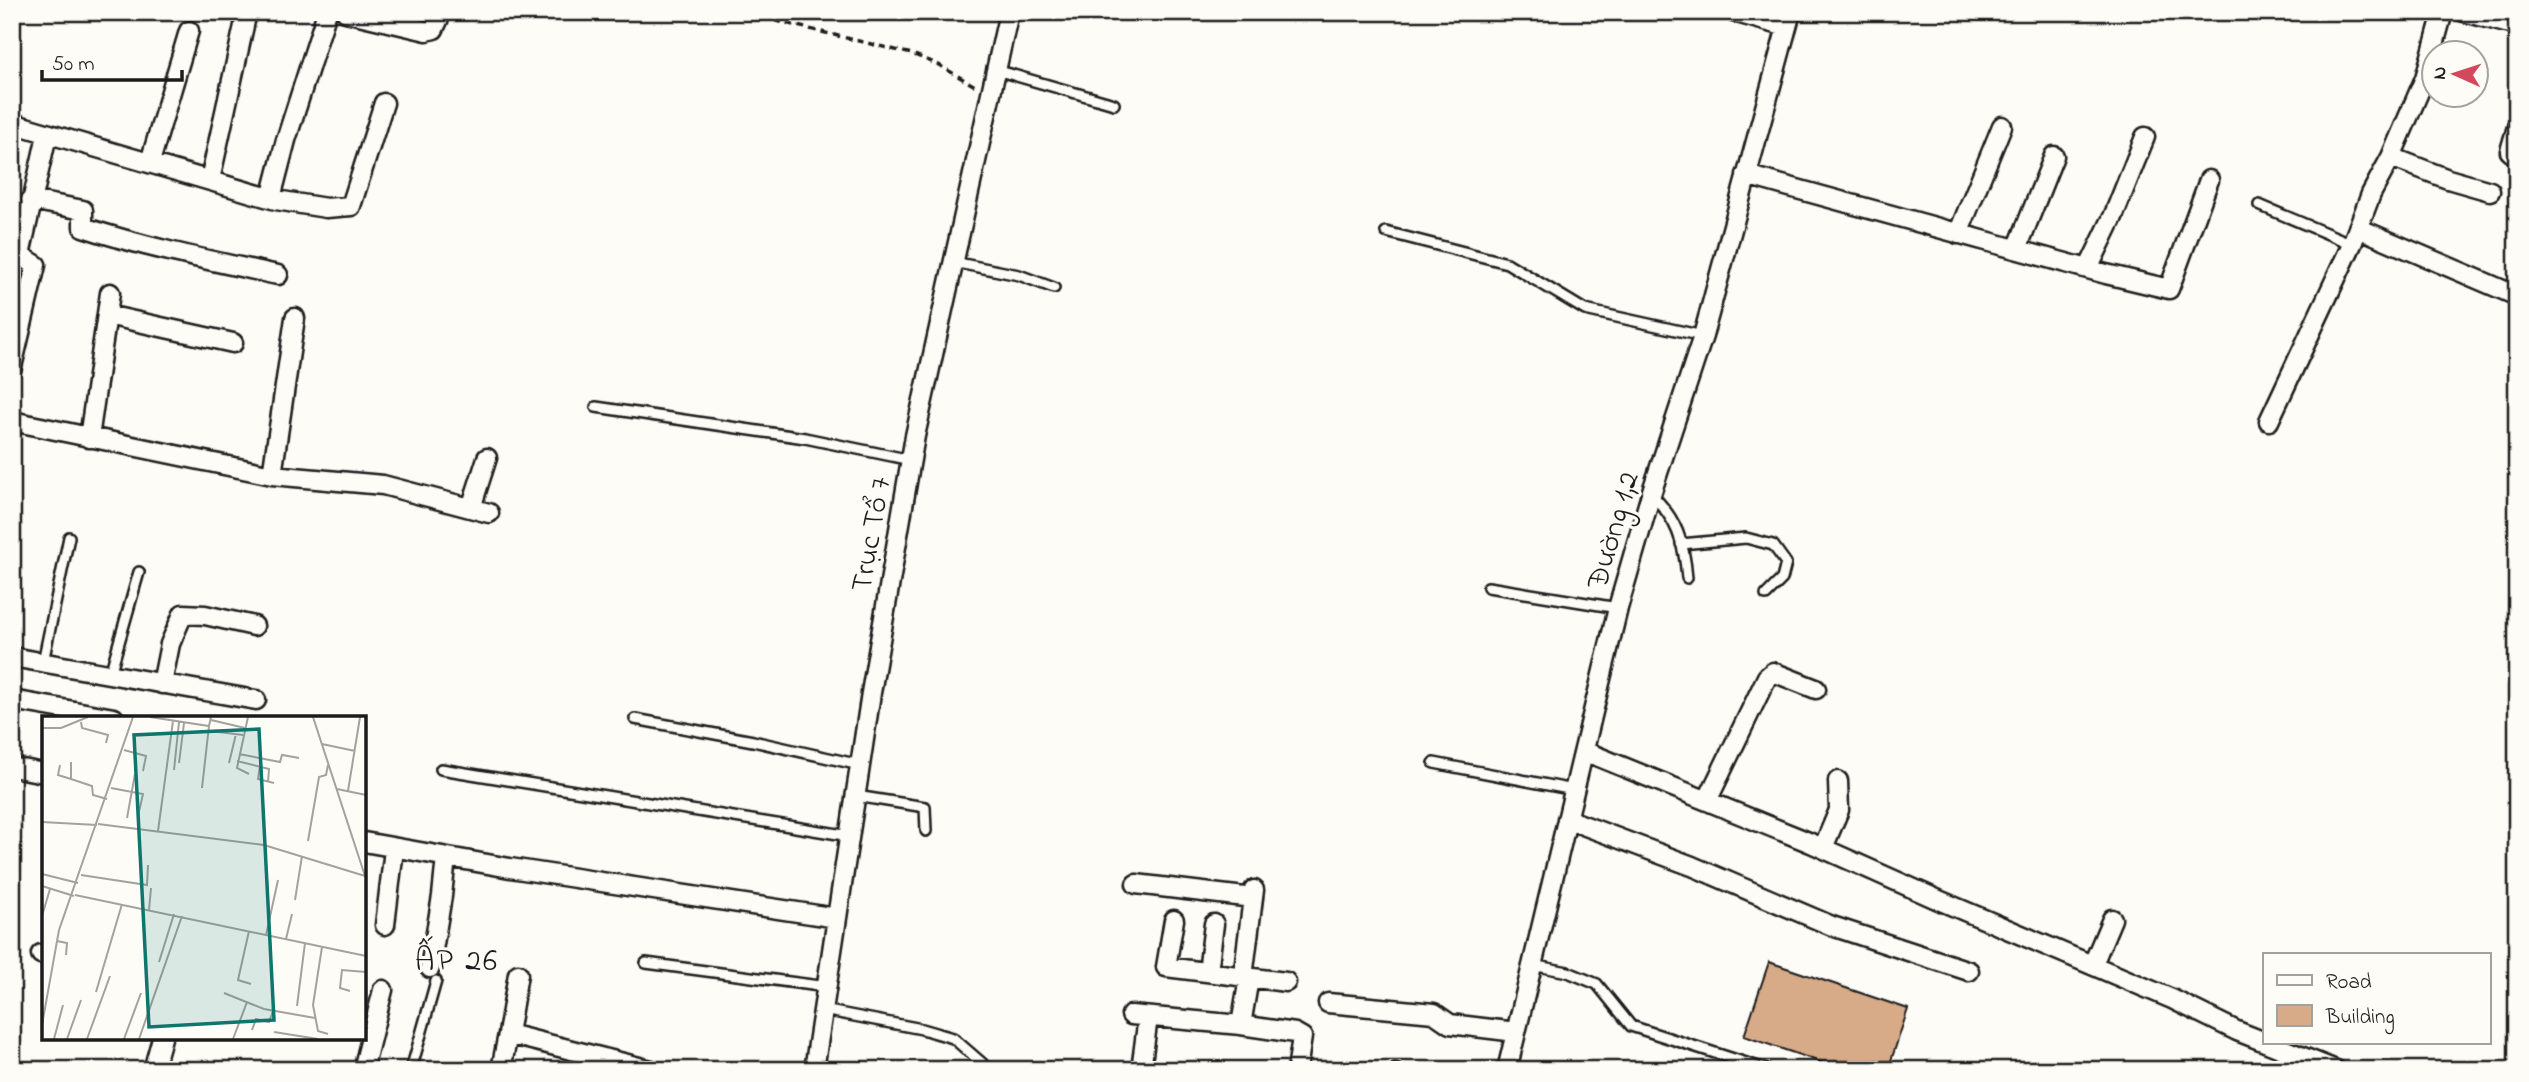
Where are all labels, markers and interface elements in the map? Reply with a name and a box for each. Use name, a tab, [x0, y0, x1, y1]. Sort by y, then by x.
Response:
scale bar	[42, 38, 182, 82]
north arrow	[2420, 38, 2490, 108]
text: 50 m	[52, 50, 95, 80]
text: N	[2427, 66, 2454, 80]
street label: Đường 1,2	[1577, 467, 1653, 596]
street label: Trục Tổ 7	[841, 474, 905, 595]
inset map	[42, 716, 366, 1040]
district label: ẤP 26	[415, 935, 499, 986]
legend	[2263, 953, 2490, 1044]
text: Road	[2326, 968, 2372, 998]
text: Building	[2325, 1003, 2395, 1035]

